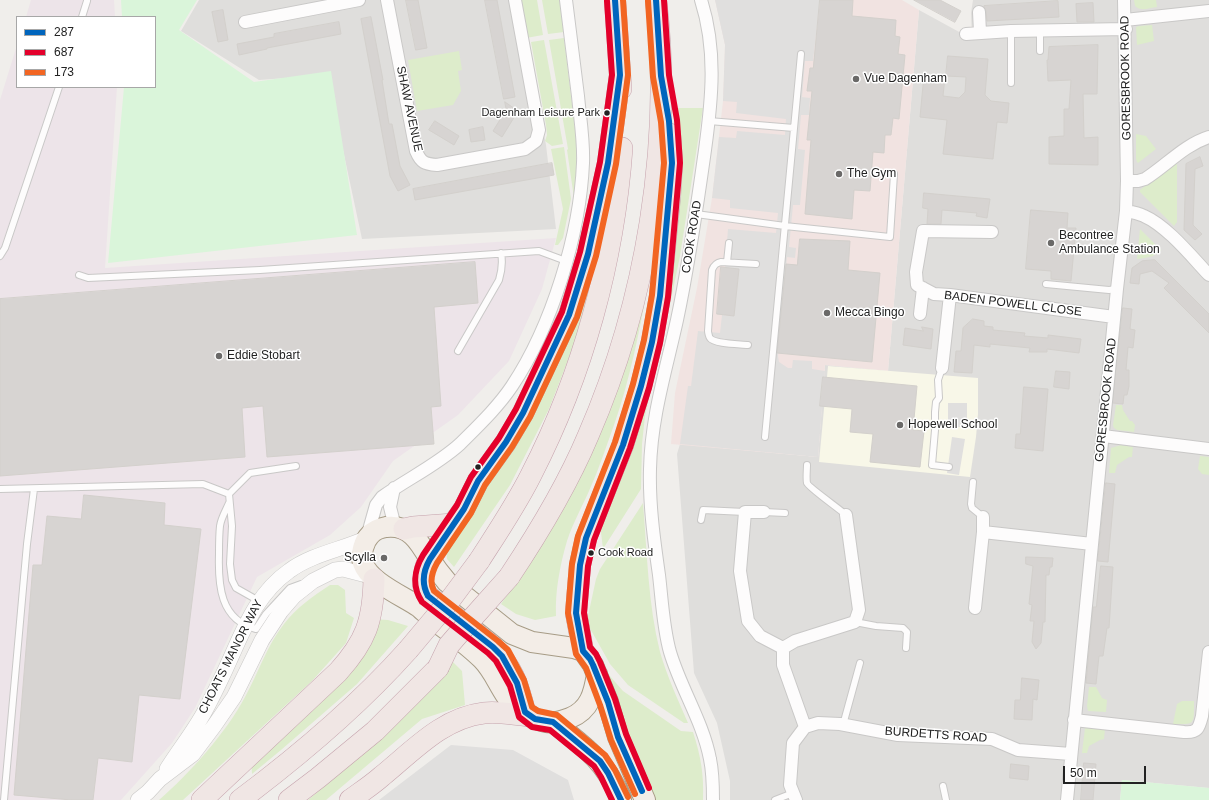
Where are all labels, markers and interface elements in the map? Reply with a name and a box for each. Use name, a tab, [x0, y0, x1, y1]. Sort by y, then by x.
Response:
legend	[16, 16, 156, 88]
street label: GORESBROOK ROAD	[1118, 16, 1134, 140]
text: 287	[54, 25, 74, 39]
text: 687	[54, 45, 74, 59]
text: 173	[54, 65, 74, 79]
street label: SHAW AVENUE	[393, 65, 425, 153]
place label: Vue Dagenham	[864, 72, 947, 86]
marker: Vue Dagenham	[851, 74, 861, 84]
place label: Dagenham Leisure Park	[481, 106, 600, 120]
marker: Dagenham Leisure Park	[602, 108, 612, 118]
place label: The Gym	[847, 167, 896, 181]
marker: The Gym	[834, 169, 844, 179]
street label: COOK ROAD	[679, 200, 705, 274]
place label: Becontree Ambulance Station	[1059, 229, 1160, 257]
marker: Becontree Ambulance Station	[1046, 238, 1056, 248]
street label: BADEN POWELL CLOSE	[943, 288, 1083, 320]
place label: Mecca Bingo	[835, 306, 904, 320]
marker: Mecca Bingo	[822, 308, 832, 318]
street label: GORESBROOK ROAD	[1092, 337, 1120, 463]
place label: Eddie Stobart	[227, 349, 300, 363]
marker: Eddie Stobart	[214, 351, 224, 361]
place label: Hopewell School	[908, 418, 997, 432]
marker: Hopewell School	[895, 420, 905, 430]
unlabelled marker	[473, 462, 483, 472]
place label: Cook Road	[598, 546, 653, 560]
marker: Cook Road	[586, 548, 596, 558]
place label: Scylla	[344, 551, 376, 565]
marker: Scylla	[379, 553, 389, 563]
street label: CHOATS MANOR WAY	[196, 597, 266, 717]
street label: BURDETTS ROAD	[884, 724, 988, 746]
scale bar	[1065, 758, 1148, 784]
text: 50 m	[1070, 766, 1097, 780]

